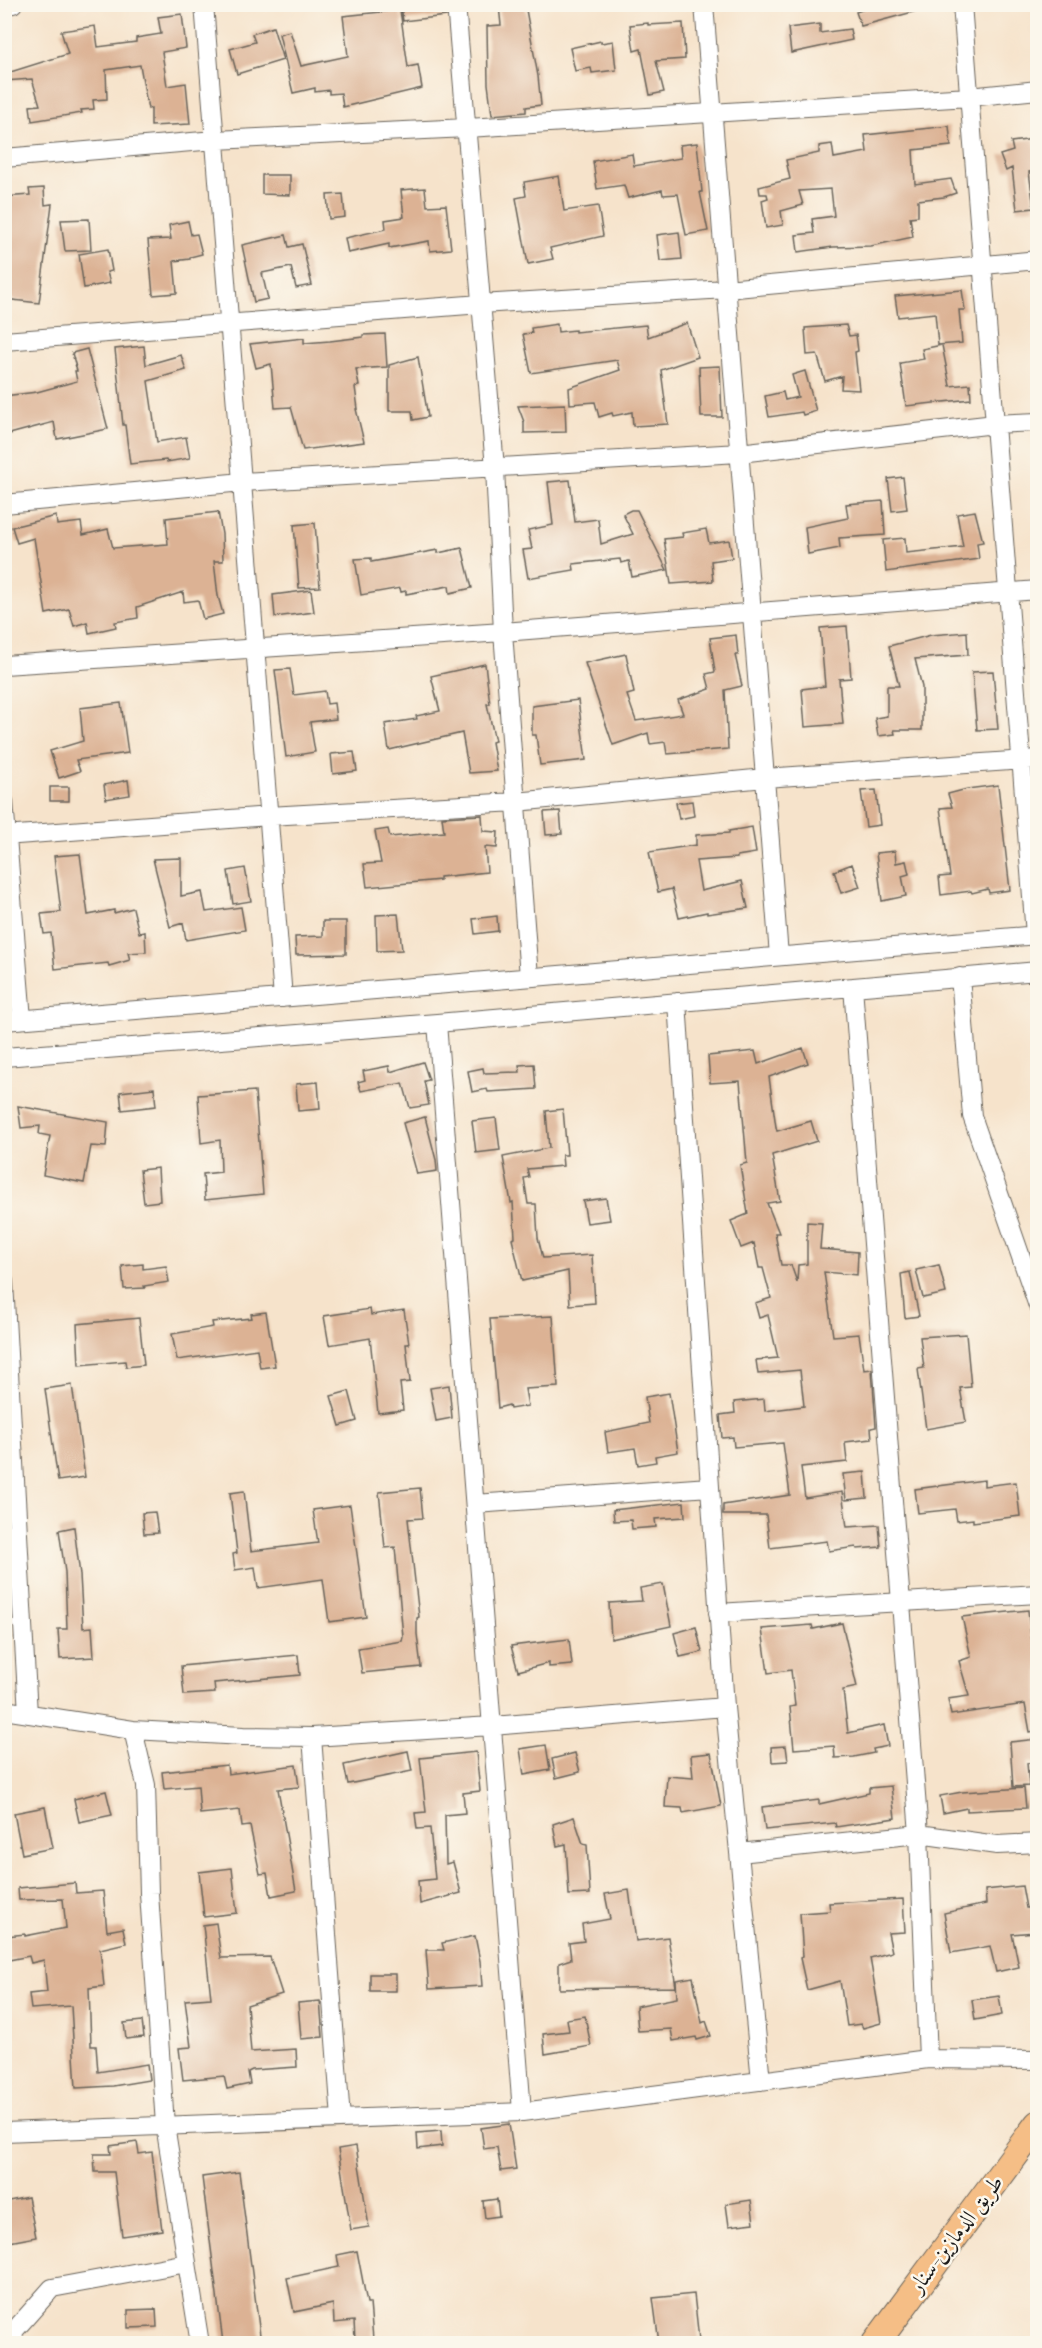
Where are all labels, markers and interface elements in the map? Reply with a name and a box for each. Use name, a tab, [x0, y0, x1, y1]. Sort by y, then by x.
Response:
street label: طريق الدمازين-سنار	[902, 2170, 1010, 2300]

